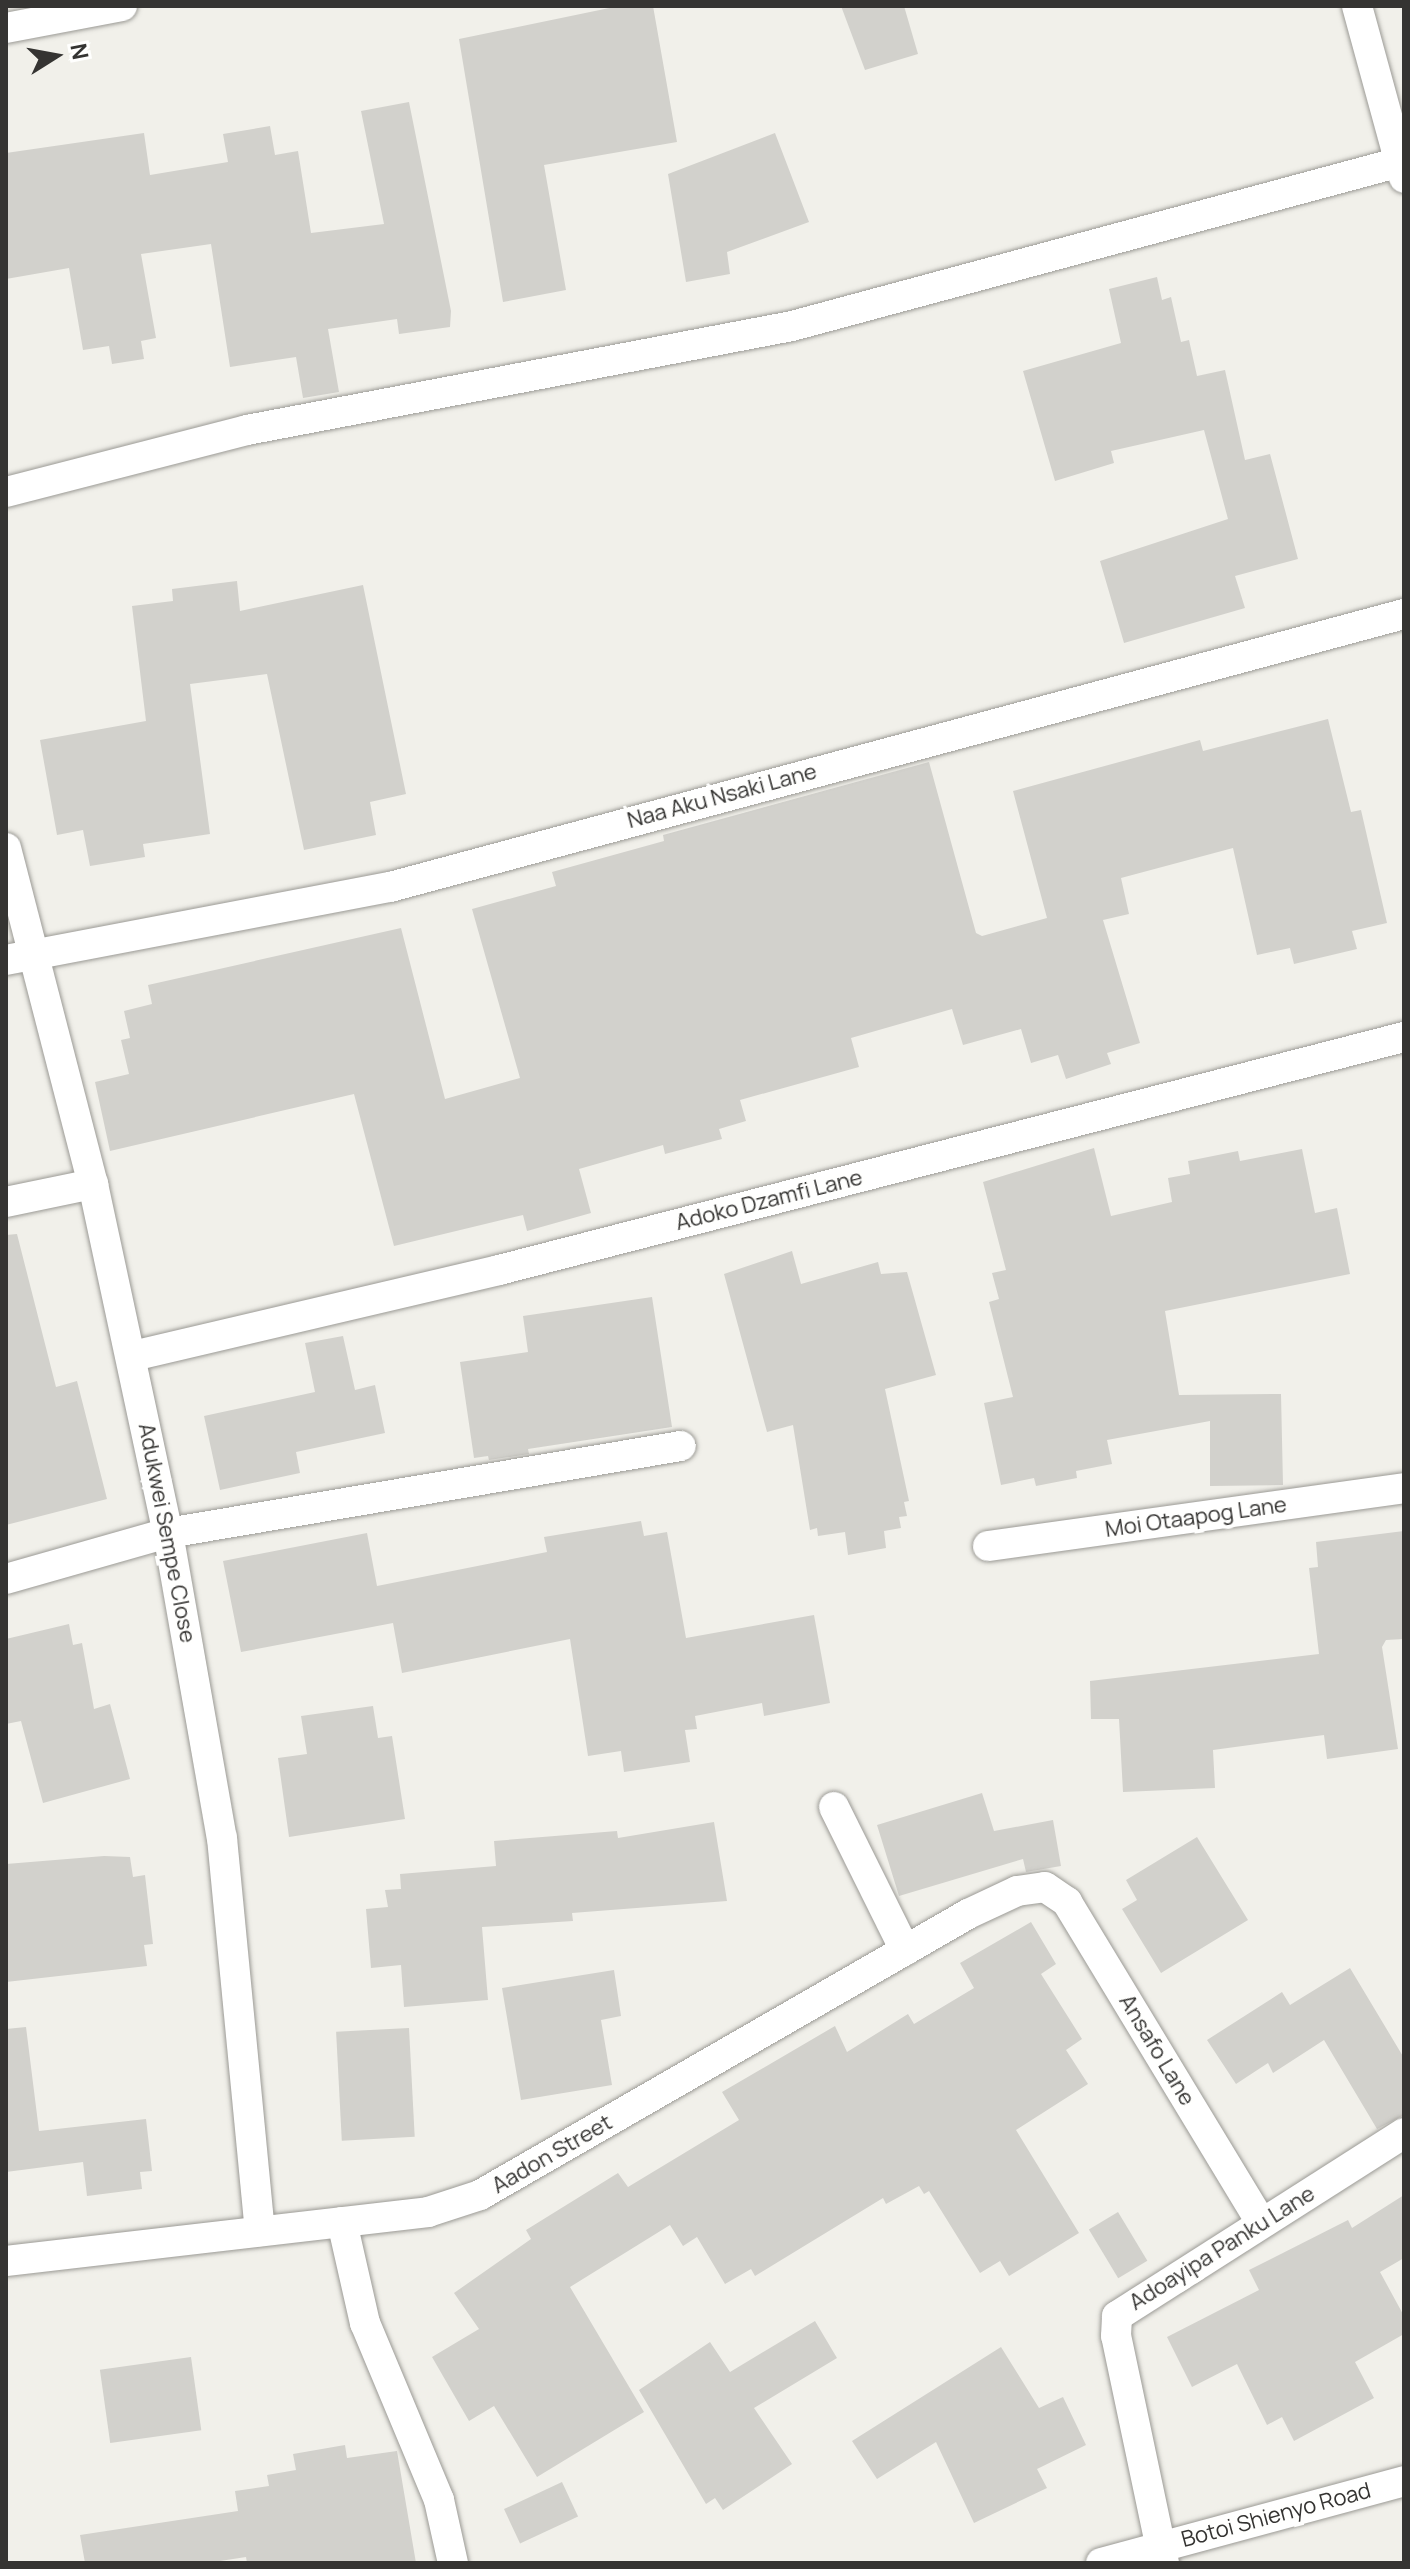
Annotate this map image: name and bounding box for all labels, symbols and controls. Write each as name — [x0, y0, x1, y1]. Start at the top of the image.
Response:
north arrow — [16, 16, 96, 96]
text: N — [63, 41, 96, 62]
street label: Naa Aku Nsaki Lane — [625, 758, 819, 834]
street label: Adoko Dzamfi Lane — [673, 1164, 865, 1236]
street label: Adukwei Sempe Close — [133, 1421, 201, 1645]
street label: Moi Otaapog Lane — [1104, 1491, 1288, 1543]
street label: Ansafo Lane — [1114, 1990, 1200, 2110]
street label: Aadon Street — [487, 2109, 617, 2199]
street label: Adoayipa Panku Lane — [1124, 2180, 1320, 2316]
street label: Botoi Shienyo Road — [1178, 2477, 1374, 2553]

